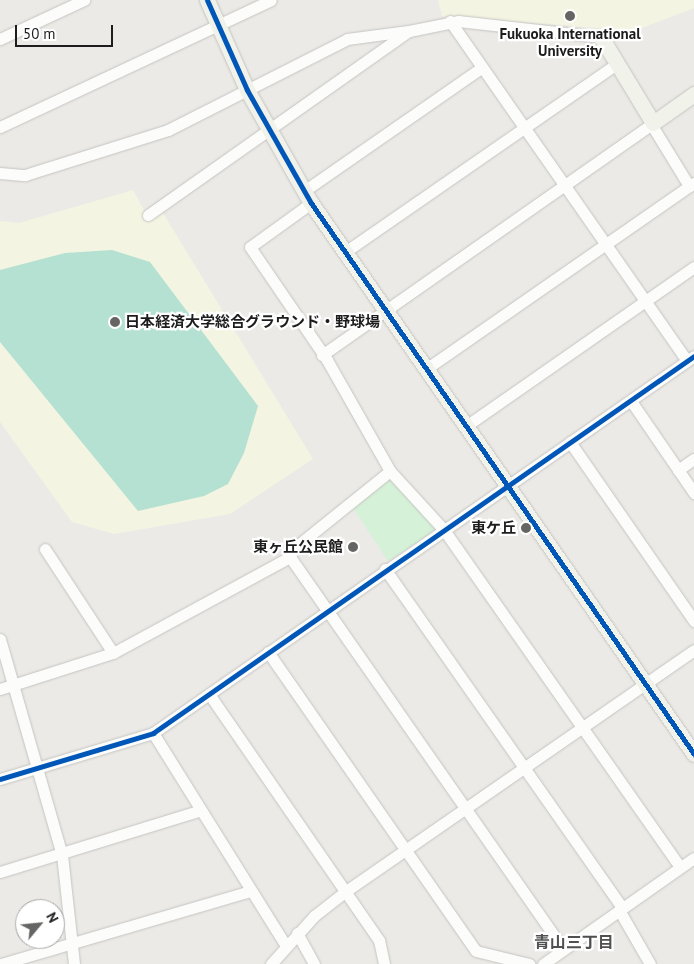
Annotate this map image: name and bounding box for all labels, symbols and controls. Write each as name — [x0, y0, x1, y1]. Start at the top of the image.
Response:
marker: Fukuoka International University — [564, 10, 576, 22]
scale bar — [18, 15, 115, 47]
text: 50 m — [23, 24, 56, 43]
place label: Fukuoka International University — [499, 24, 641, 59]
place label: 日本経済大学総合グラウンド・野球場 — [125, 313, 380, 331]
marker: 日本経済大学総合グラウンド・野球場 — [109, 316, 121, 328]
place label: 東ケ丘 — [471, 519, 516, 537]
marker: 東ケ丘 — [520, 522, 532, 534]
place label: 東ヶ丘公民館 — [253, 538, 343, 556]
marker: 東ヶ丘公民館 — [347, 541, 359, 553]
north arrow — [15, 899, 65, 949]
text: N — [42, 909, 62, 926]
district label: 青山三丁目 — [534, 932, 614, 952]

